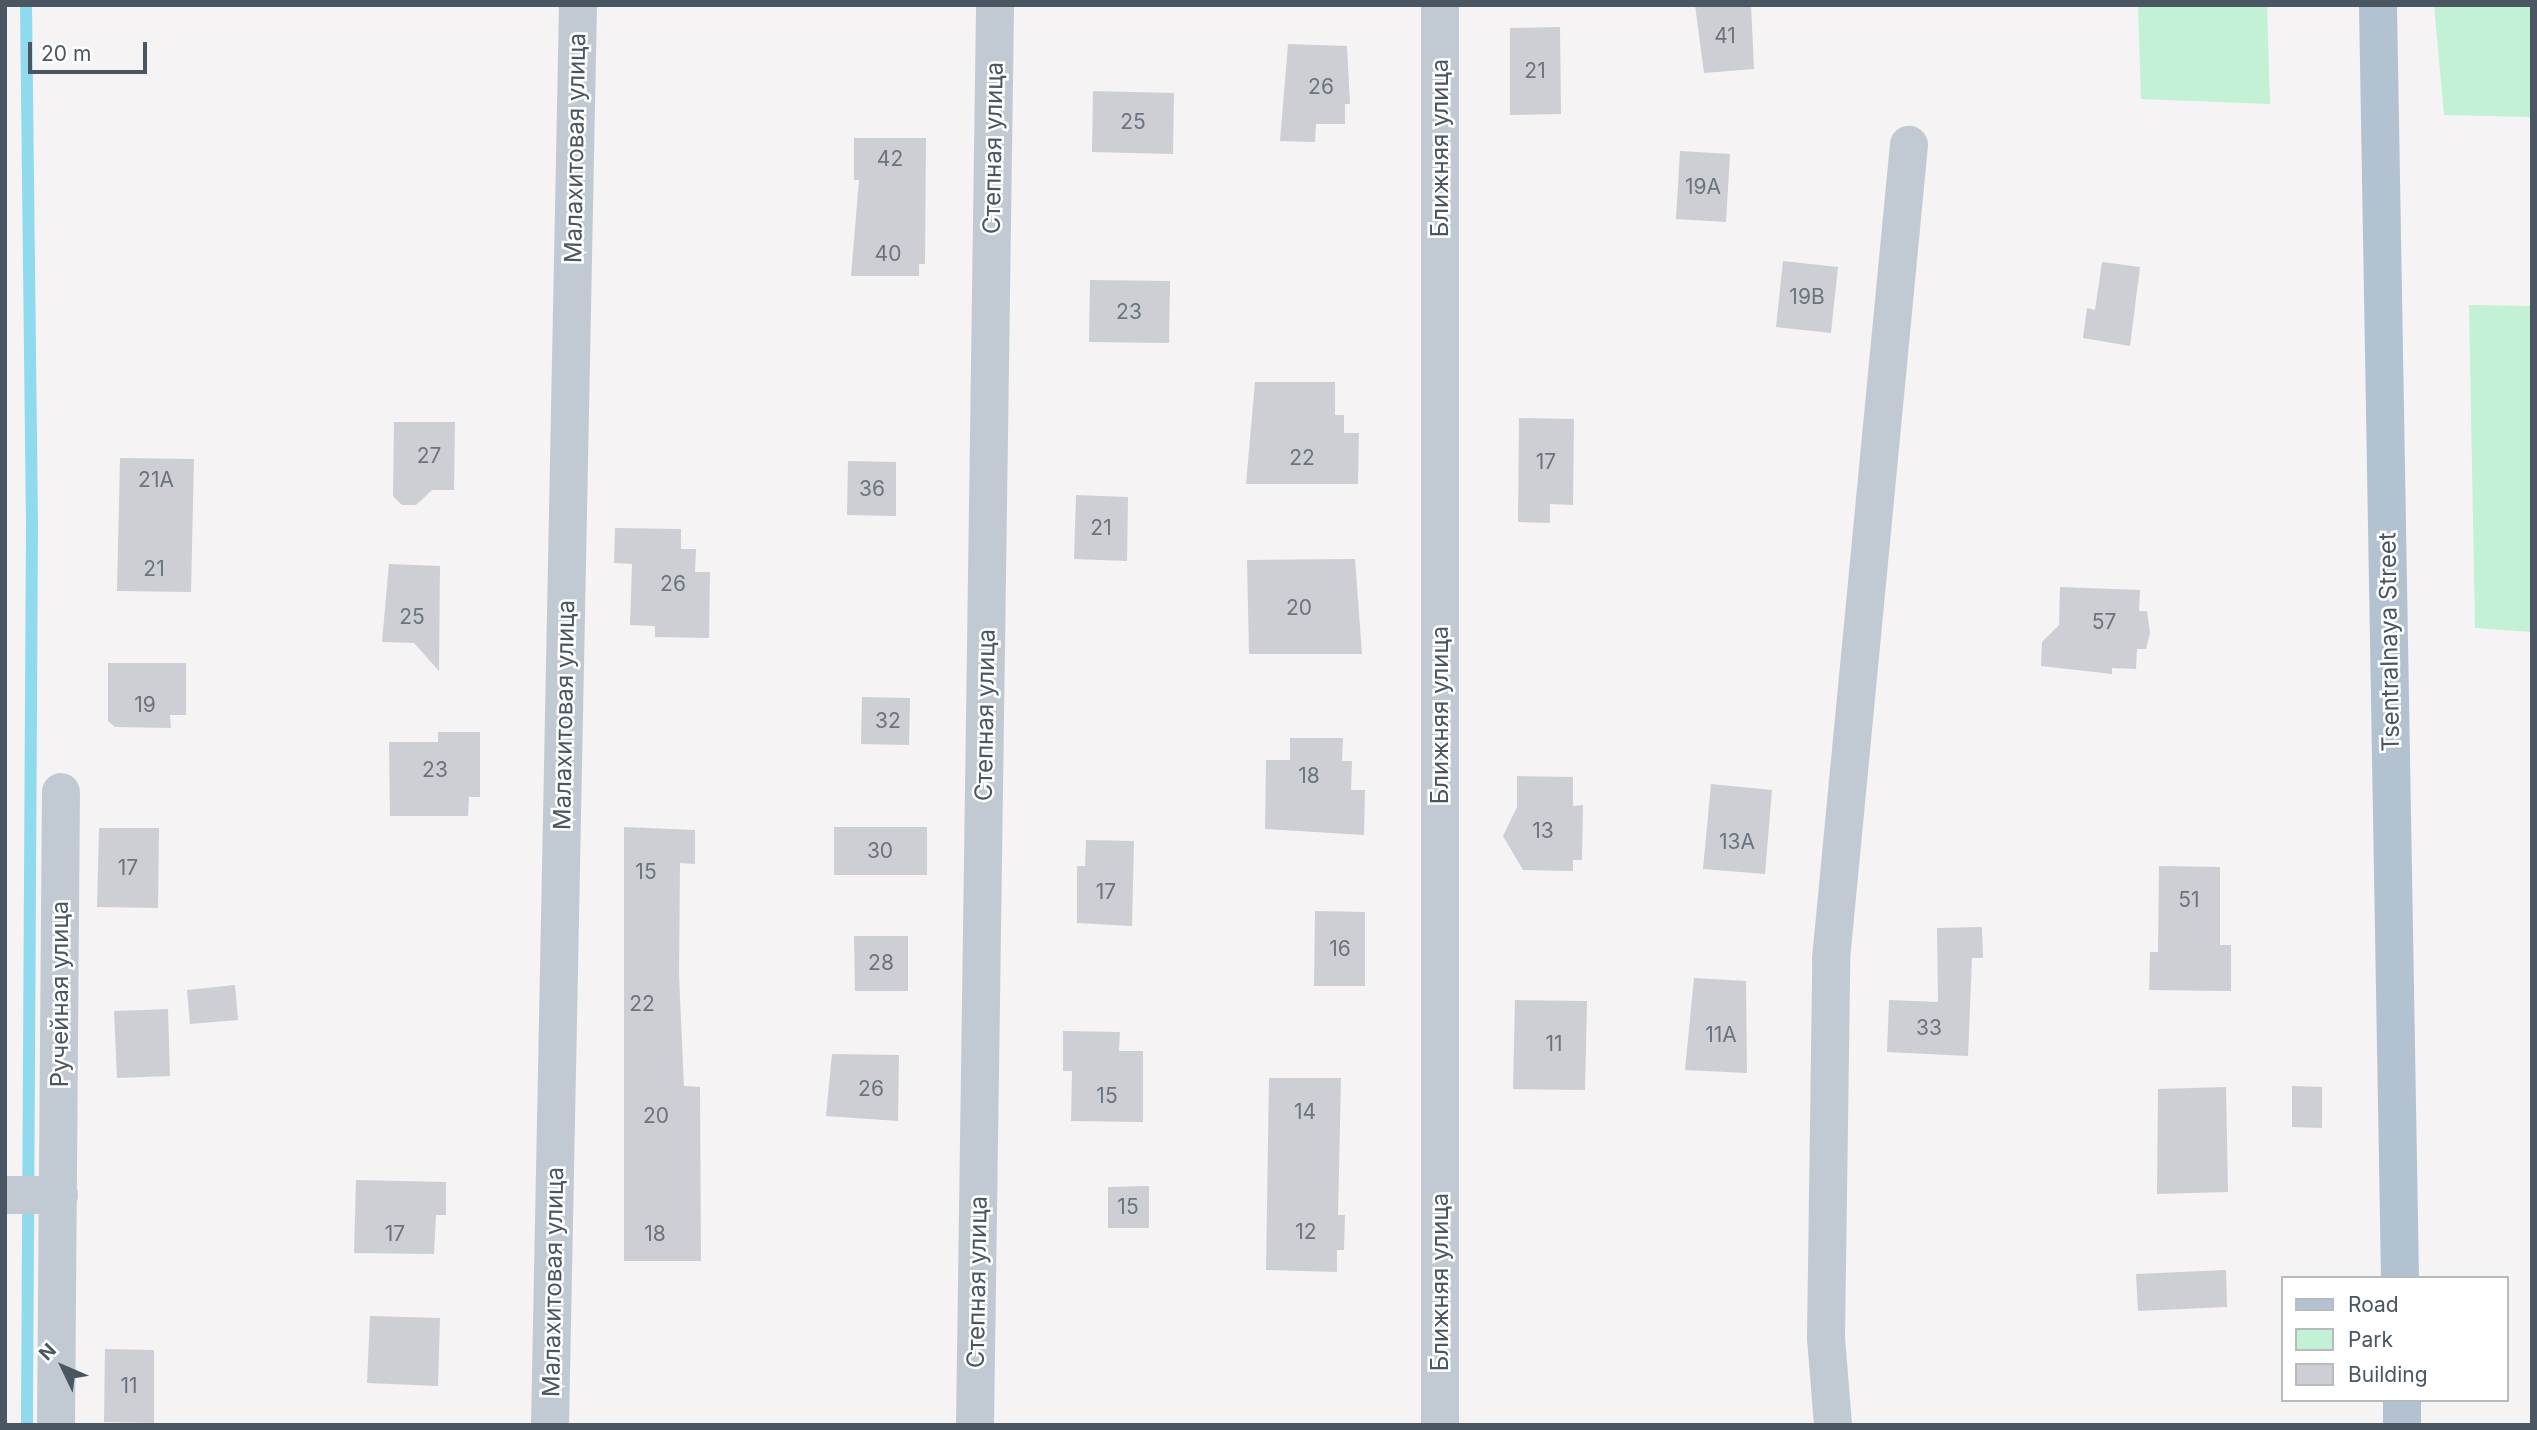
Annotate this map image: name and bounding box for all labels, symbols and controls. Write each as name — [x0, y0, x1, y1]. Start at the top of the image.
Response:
house number: 41 — [1714, 23, 1736, 49]
scale bar — [32, 28, 150, 72]
street label: Малахитовая улица — [559, 33, 591, 263]
text: 20 m — [41, 41, 91, 66]
house number: 21 — [1524, 58, 1546, 84]
street label: Ближняя улица — [1426, 59, 1454, 237]
street label: Степная улица — [977, 62, 1009, 234]
house number: 26 — [1308, 74, 1334, 100]
house number: 25 — [1120, 109, 1146, 135]
house number: 42 — [877, 146, 903, 172]
house number: 19А — [1685, 174, 1721, 200]
house number: 40 — [875, 241, 901, 267]
house number: 19В — [1789, 284, 1825, 310]
house number: 23 — [1116, 299, 1142, 325]
house number: 27 — [417, 443, 441, 469]
house number: 22 — [1289, 445, 1315, 471]
house number: 17 — [1536, 449, 1556, 475]
house number: 21А — [138, 467, 174, 493]
house number: 36 — [859, 476, 885, 502]
house number: 21 — [1090, 515, 1112, 541]
street label: Tsentralnaya Street — [2373, 532, 2405, 752]
house number: 21 — [143, 556, 165, 582]
house number: 26 — [660, 571, 686, 597]
house number: 20 — [1286, 595, 1312, 621]
street label: Малахитовая улица — [548, 600, 580, 830]
house number: 25 — [399, 604, 425, 630]
house number: 57 — [2092, 609, 2116, 635]
street label: Ближняя улица — [1426, 626, 1454, 804]
street label: Степная улица — [969, 629, 1001, 801]
house number: 19 — [134, 692, 156, 718]
house number: 32 — [875, 708, 901, 734]
house number: 23 — [422, 757, 448, 783]
house number: 18 — [1298, 763, 1320, 789]
house number: 13 — [1532, 818, 1554, 844]
house number: 13А — [1719, 829, 1755, 855]
house number: 30 — [867, 838, 893, 864]
house number: 17 — [118, 855, 138, 881]
house number: 15 — [635, 859, 657, 885]
house number: 17 — [1096, 879, 1116, 905]
house number: 51 — [2178, 887, 2200, 913]
street label: Ручейная улица — [46, 901, 74, 1087]
house number: 16 — [1329, 936, 1351, 962]
house number: 28 — [868, 950, 894, 976]
house number: 22 — [629, 991, 655, 1017]
house number: 33 — [1916, 1015, 1942, 1041]
house number: 11А — [1705, 1022, 1737, 1048]
house number: 11 — [1545, 1031, 1563, 1057]
house number: 26 — [858, 1076, 884, 1102]
house number: 15 — [1096, 1083, 1118, 1109]
house number: 14 — [1294, 1099, 1316, 1125]
house number: 20 — [643, 1103, 669, 1129]
street label: Малахитовая улица — [537, 1167, 569, 1397]
street label: Ближняя улица — [1426, 1193, 1454, 1371]
house number: 15 — [1117, 1194, 1139, 1220]
street label: Степная улица — [961, 1196, 993, 1368]
house number: 12 — [1295, 1219, 1317, 1245]
house number: 17 — [385, 1221, 405, 1247]
house number: 18 — [644, 1221, 666, 1247]
legend — [2282, 1276, 2509, 1402]
text: Road — [2348, 1292, 2399, 1317]
text: Park — [2348, 1327, 2393, 1352]
north arrow — [28, 1332, 98, 1402]
text: N — [34, 1339, 61, 1365]
text: Building — [2348, 1362, 2428, 1387]
house number: 11 — [120, 1373, 138, 1399]

